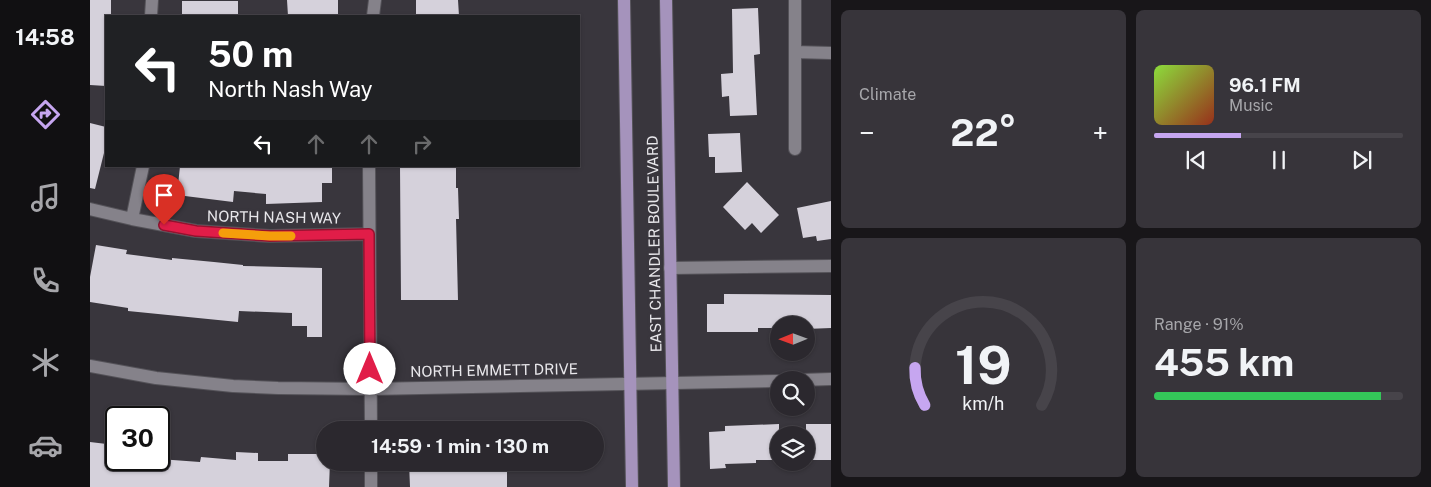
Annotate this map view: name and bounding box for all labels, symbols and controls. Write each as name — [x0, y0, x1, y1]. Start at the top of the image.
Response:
text: 14:58 — [15, 24, 75, 50]
text: 50 m — [208, 34, 293, 75]
icon: left — [125, 35, 190, 100]
text: 96.1 FM — [1229, 74, 1301, 96]
text: North Nash Way — [208, 76, 373, 102]
text: Climate — [859, 85, 916, 104]
text: Music — [1229, 96, 1273, 115]
icon: directions — [28, 97, 63, 132]
text: 22° — [950, 110, 1017, 155]
text: − — [859, 116, 875, 149]
text: + — [1092, 116, 1108, 149]
icon: left — [249, 130, 277, 158]
icon: ahead — [302, 130, 330, 158]
icon: ahead — [355, 130, 383, 158]
icon: right — [408, 130, 436, 158]
street label: EAST CHANDLER BOULEVARD — [644, 135, 664, 353]
icon: previous — [1182, 146, 1210, 174]
icon: pause — [1265, 146, 1293, 174]
icon: next — [1348, 146, 1376, 174]
pin — [143, 174, 185, 225]
icon: music — [28, 180, 63, 215]
icon: arrive — [150, 181, 178, 209]
street label: NORTH NASH WAY — [207, 207, 341, 227]
icon: phone — [28, 263, 63, 298]
text: Range · 91% — [1154, 315, 1244, 334]
north arrow — [770, 316, 815, 361]
map controls — [770, 316, 815, 471]
text: 19 — [955, 335, 1012, 396]
text: 455 km — [1154, 340, 1294, 385]
position arrow — [343, 342, 395, 394]
icon: climate — [28, 345, 63, 380]
street label: NORTH EMMETT DRIVE — [410, 360, 578, 380]
button: search — [770, 371, 815, 416]
text: km/h — [962, 393, 1005, 414]
speed limit sign: 30 — [105, 406, 170, 471]
button: layers — [770, 426, 815, 471]
icon: car — [28, 428, 63, 463]
text: 14:59 · 1 min · 130 m — [371, 435, 549, 457]

